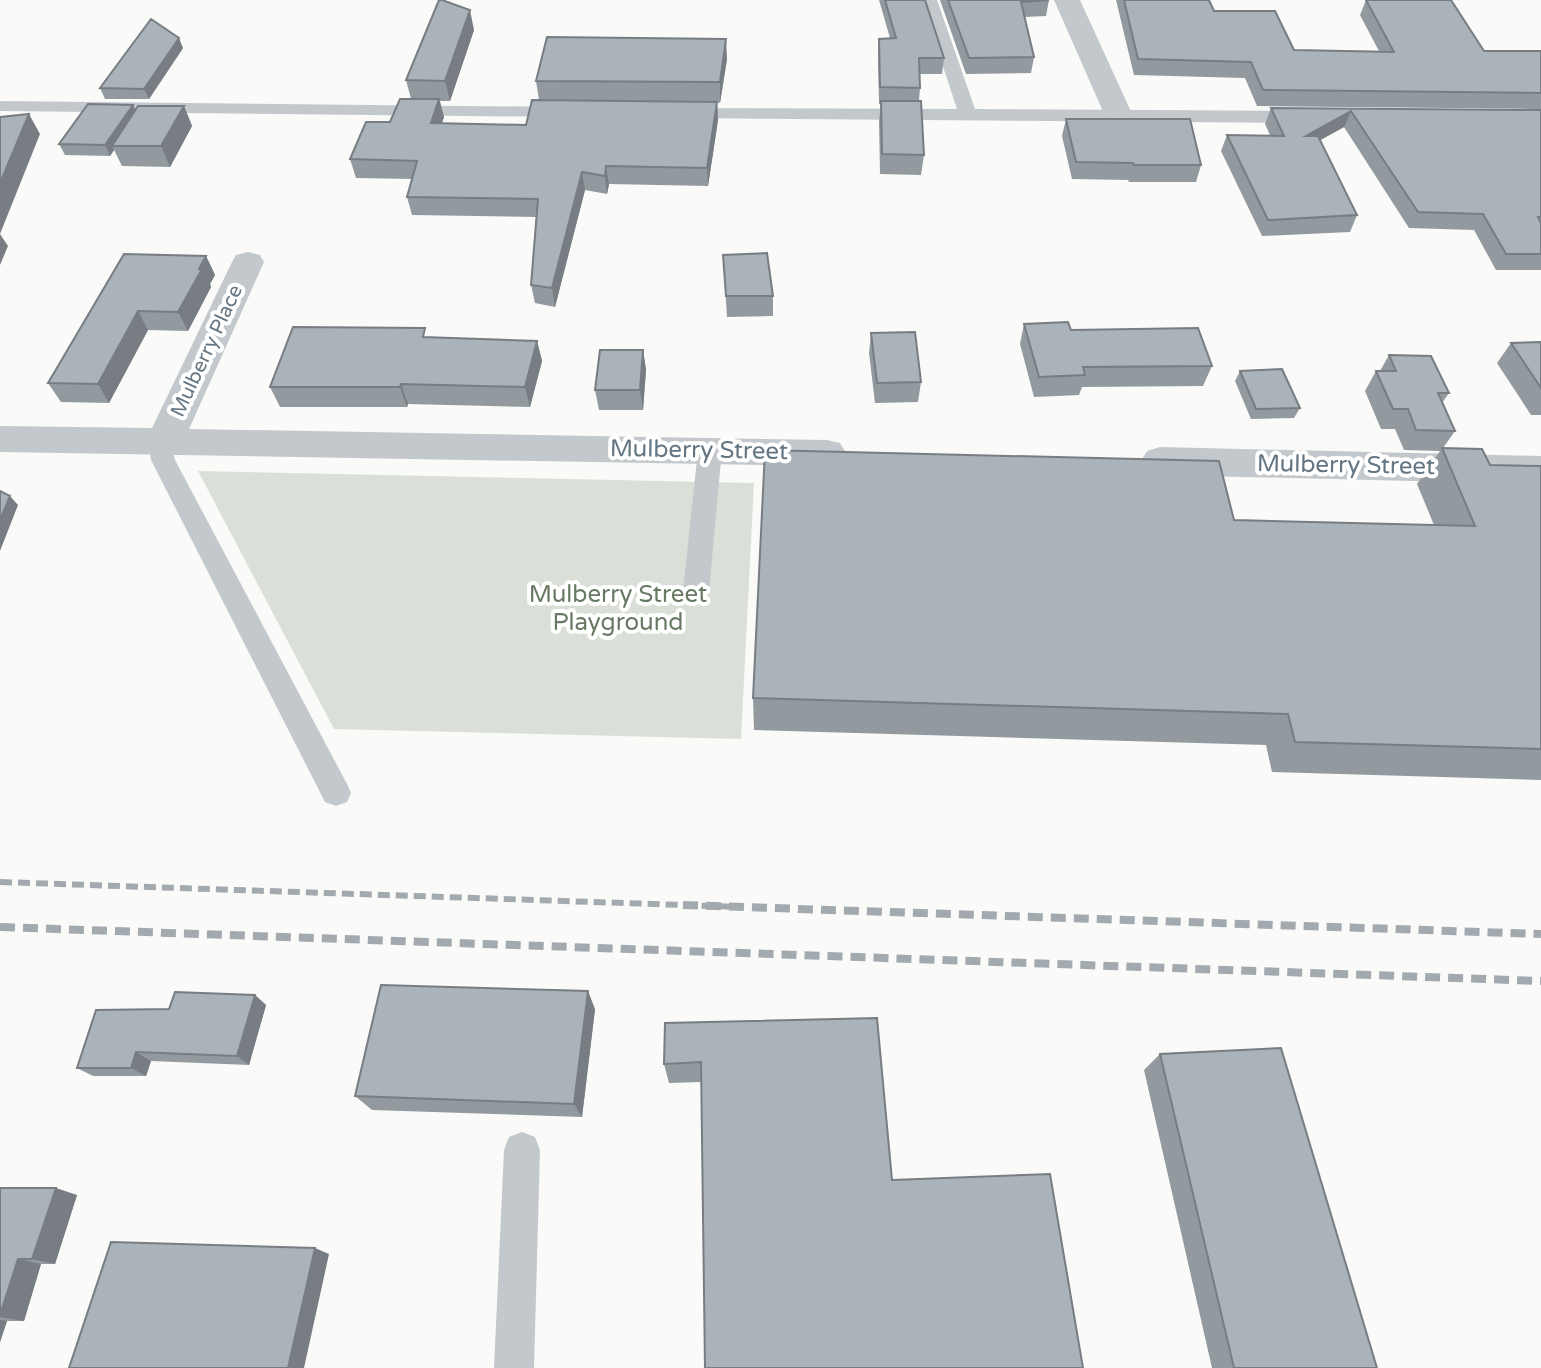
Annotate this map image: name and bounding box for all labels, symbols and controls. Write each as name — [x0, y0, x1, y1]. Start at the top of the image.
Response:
street label: Mulberry Place — [166, 281, 248, 421]
street label: Mulberry Street — [610, 434, 788, 466]
street label: Mulberry Street — [1257, 449, 1435, 481]
park label: Mulberry Street Playground — [529, 580, 707, 637]

